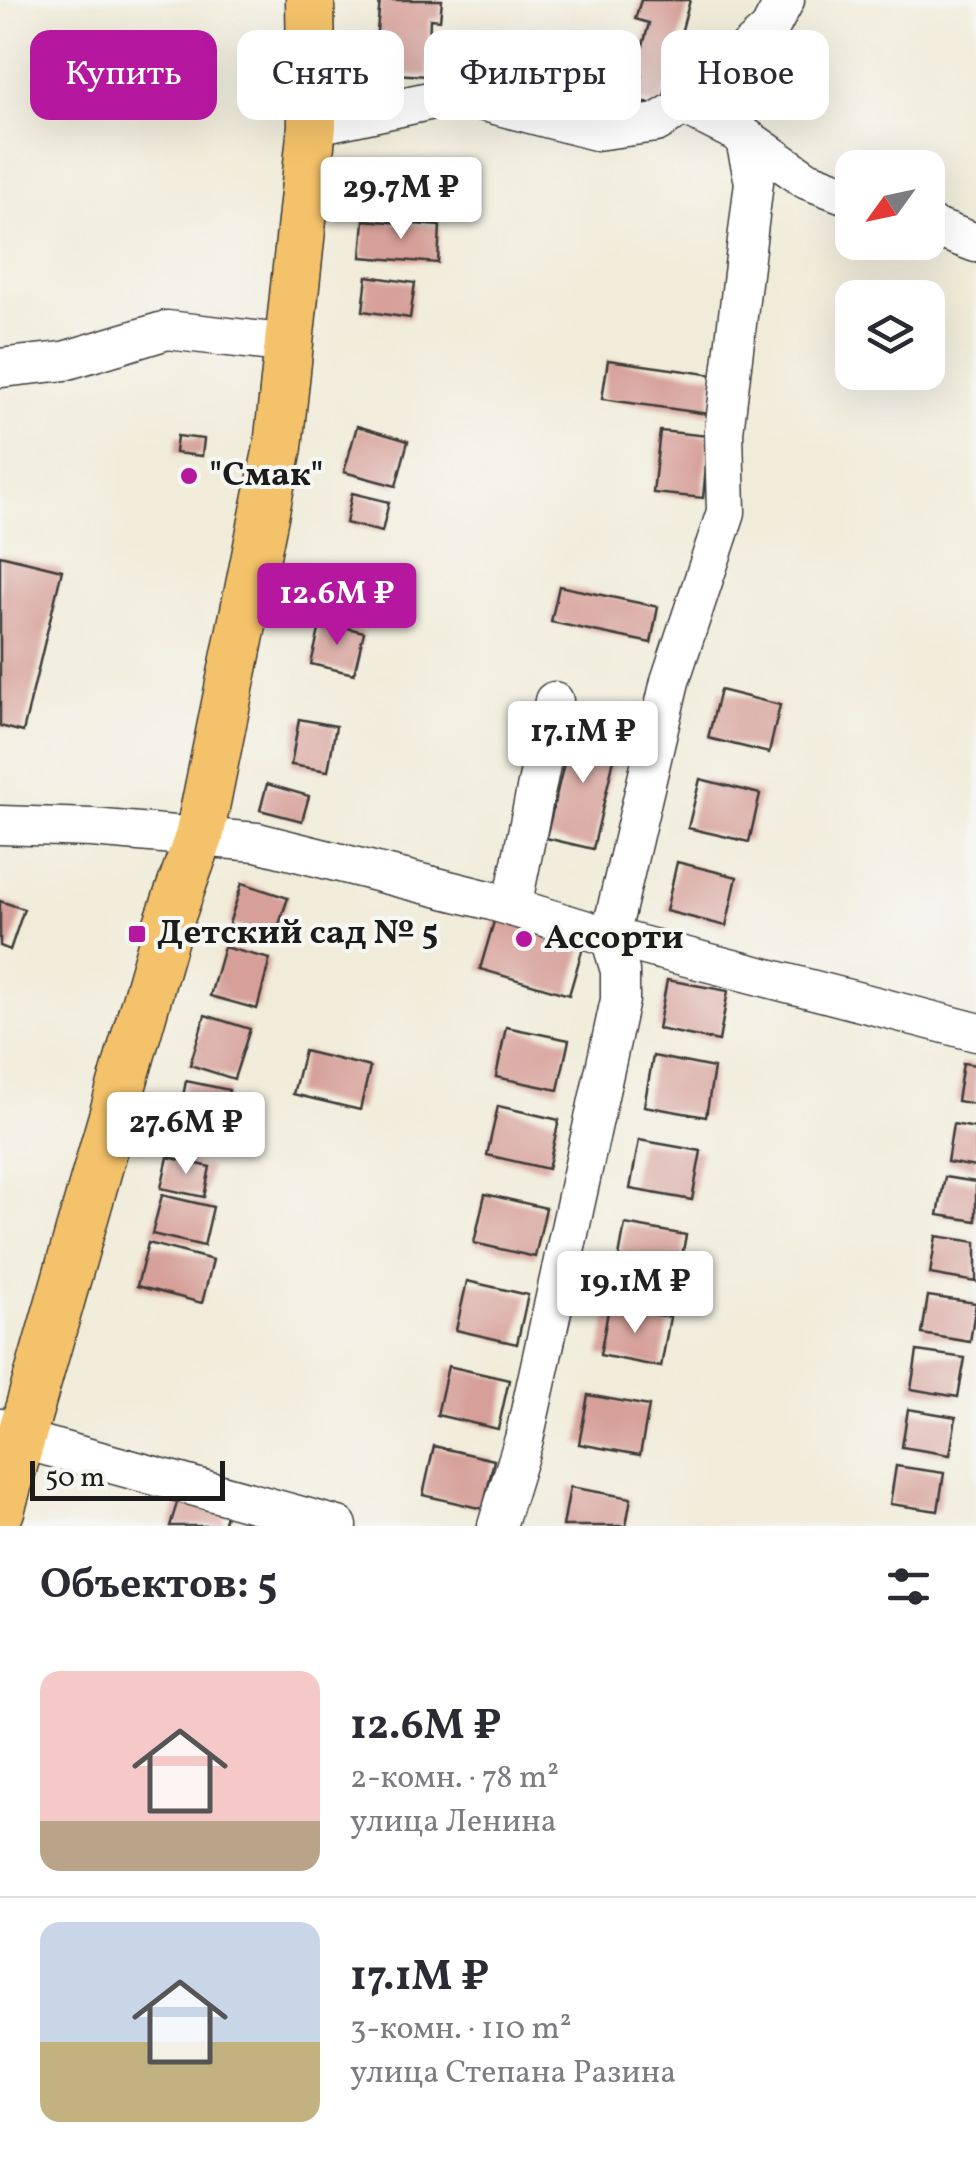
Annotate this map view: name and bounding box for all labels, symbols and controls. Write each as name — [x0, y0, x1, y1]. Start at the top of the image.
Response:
chip: Купить — [30, 30, 217, 120]
chip: Снять — [237, 30, 404, 120]
chip: Фильтры — [424, 30, 641, 120]
chip: Новое — [661, 30, 829, 120]
north arrow — [835, 150, 945, 260]
map controls — [835, 150, 945, 390]
pin: 29.7M ₽ — [309, 157, 493, 242]
text: 29.7M ₽ — [343, 167, 459, 211]
button: layers — [835, 280, 945, 390]
place label: "Смак" — [209, 452, 324, 500]
marker: "Смак" — [178, 465, 200, 487]
pin: 12.6M ₽ — [245, 563, 429, 648]
text: 12.6M ₽ — [279, 573, 395, 617]
pin: 17.1M ₽ — [491, 701, 675, 786]
text: 17.1M ₽ — [530, 711, 636, 755]
place label: Детский сад № 5 — [157, 910, 438, 958]
place label: Ассорти — [544, 915, 684, 963]
marker: Детский сад № 5 — [126, 923, 148, 945]
marker: Ассорти — [513, 928, 535, 950]
pin: 27.6M ₽ — [94, 1092, 278, 1177]
text: 27.6M ₽ — [129, 1102, 243, 1146]
pin: 19.1M ₽ — [543, 1251, 727, 1336]
text: 19.1M ₽ — [579, 1261, 691, 1305]
scale bar — [30, 1456, 225, 1500]
text: 50 m — [45, 1459, 105, 1498]
text: Объектов: 5 — [40, 1557, 277, 1616]
icon: filters — [881, 1559, 936, 1614]
text: 12.6M ₽ — [350, 1698, 502, 1757]
icon: home — [120, 1711, 240, 1831]
text: 2-комн. · 78 m² — [350, 1757, 559, 1801]
text: улица Ленина — [350, 1801, 557, 1845]
text: 17.1M ₽ — [350, 1949, 489, 2008]
icon: home — [120, 1962, 240, 2082]
text: 3-комн. · 110 m² — [350, 2008, 572, 2052]
text: улица Степана Разина — [350, 2052, 676, 2096]

